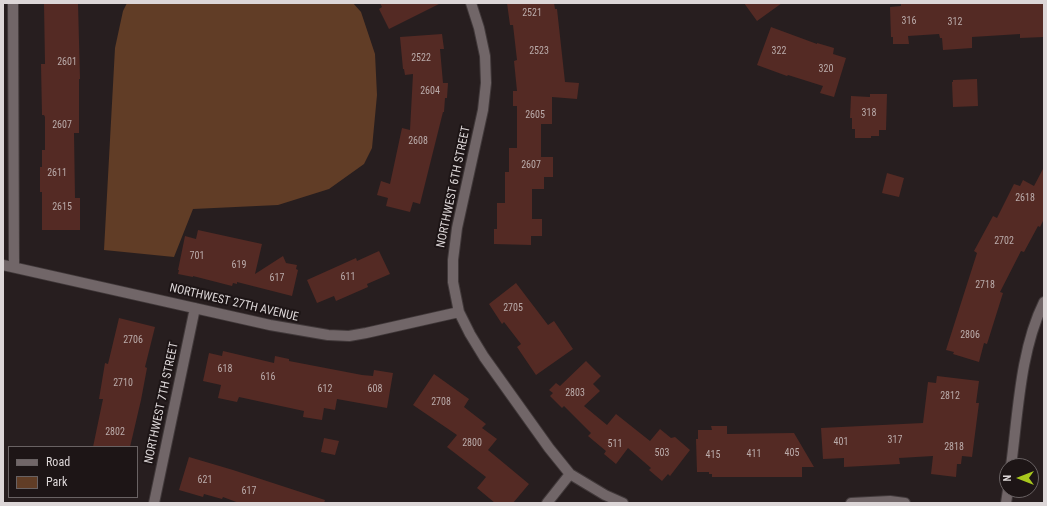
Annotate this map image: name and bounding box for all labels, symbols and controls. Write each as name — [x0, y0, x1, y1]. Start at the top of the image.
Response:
house number: 2521 — [522, 7, 542, 19]
house number: 316 — [902, 15, 916, 27]
house number: 312 — [948, 16, 962, 28]
house number: 2523 — [529, 45, 549, 57]
house number: 322 — [772, 45, 786, 57]
house number: 2522 — [411, 52, 431, 64]
house number: 2601 — [57, 56, 77, 68]
house number: 320 — [819, 63, 833, 75]
house number: 2604 — [420, 85, 440, 97]
house number: 318 — [862, 107, 876, 119]
house number: 2605 — [525, 109, 545, 121]
house number: 2607 — [52, 119, 72, 131]
street label: NORTHWEST 6TH STREET — [434, 125, 474, 249]
house number: 2608 — [408, 135, 428, 147]
house number: 2607 — [521, 159, 541, 171]
house number: 2611 — [47, 167, 67, 179]
house number: 2618 — [1015, 192, 1035, 204]
house number: 2615 — [52, 201, 72, 213]
house number: 2702 — [994, 235, 1014, 247]
house number: 701 — [190, 250, 204, 262]
house number: 619 — [232, 259, 246, 271]
house number: 611 — [341, 271, 355, 283]
house number: 617 — [270, 272, 284, 284]
house number: 2718 — [975, 279, 995, 291]
street label: NORTHWEST 27TH AVENUE — [168, 281, 300, 325]
house number: 2705 — [503, 302, 523, 314]
house number: 2806 — [960, 329, 980, 341]
house number: 2706 — [123, 334, 143, 346]
street label: NORTHWEST 7TH STREET — [142, 341, 182, 465]
house number: 618 — [218, 363, 232, 375]
house number: 616 — [261, 371, 275, 383]
house number: 2710 — [113, 377, 133, 389]
house number: 612 — [318, 383, 332, 395]
house number: 608 — [368, 383, 382, 395]
house number: 2803 — [565, 387, 585, 399]
house number: 2812 — [940, 390, 960, 402]
house number: 2708 — [431, 396, 451, 408]
house number: 2802 — [105, 426, 125, 438]
house number: 317 — [888, 434, 902, 446]
house number: 401 — [834, 436, 848, 448]
house number: 2800 — [462, 437, 482, 449]
house number: 511 — [608, 438, 622, 450]
house number: 2818 — [944, 441, 964, 453]
legend — [8, 446, 138, 498]
house number: 503 — [655, 447, 669, 459]
house number: 405 — [785, 447, 799, 459]
house number: 411 — [747, 448, 761, 460]
house number: 415 — [706, 449, 720, 461]
text: Road — [46, 455, 70, 469]
north arrow — [999, 458, 1039, 498]
house number: 621 — [198, 474, 212, 486]
text: Park — [46, 475, 67, 489]
text: N — [1001, 475, 1014, 481]
house number: 617 — [242, 485, 256, 497]

